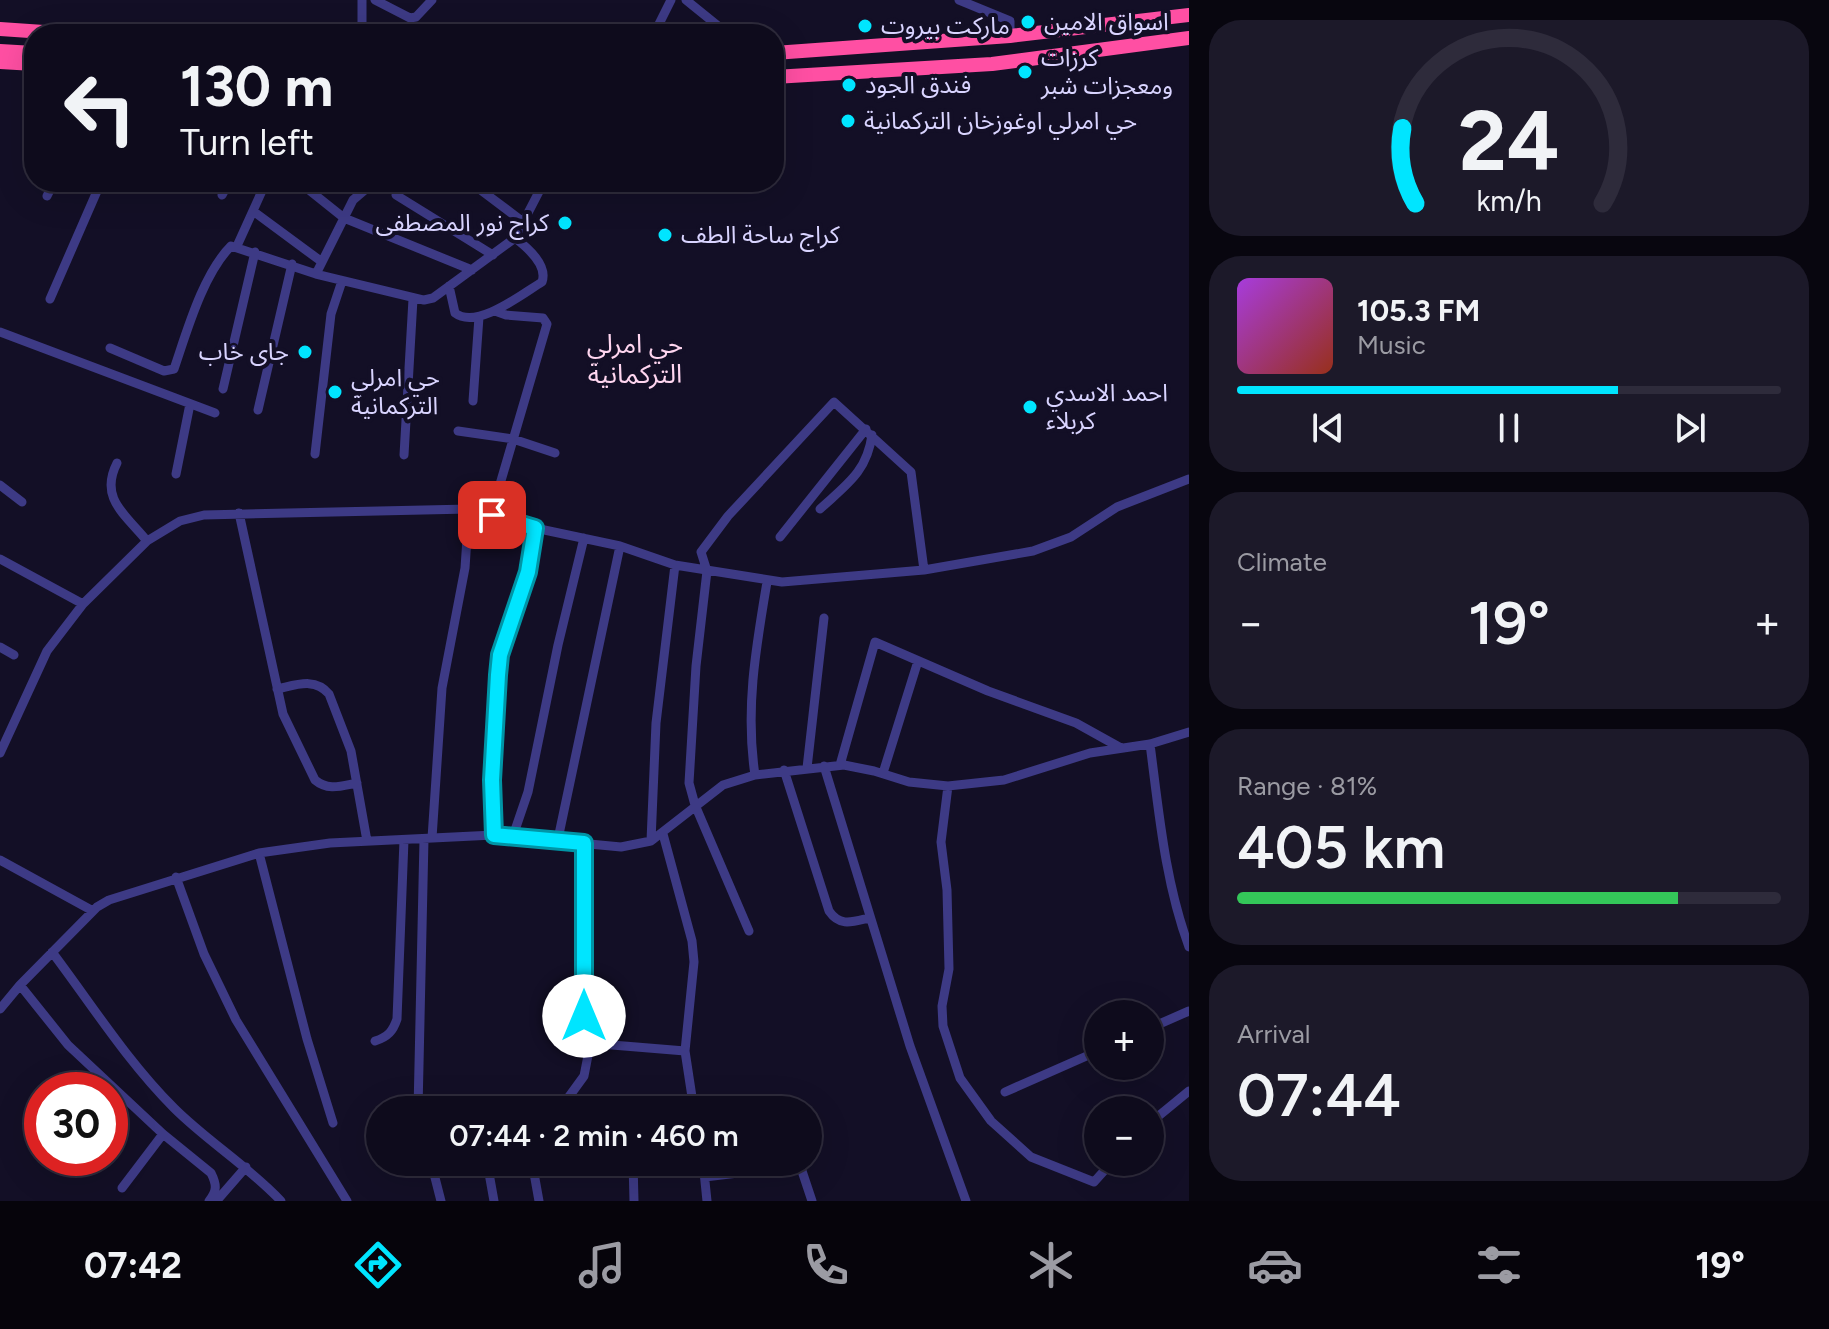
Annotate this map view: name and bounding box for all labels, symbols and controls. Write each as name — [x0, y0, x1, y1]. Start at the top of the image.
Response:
place label: اسواق الامين — [1044, 7, 1169, 36]
place label: ماركت بيروت — [881, 11, 1010, 40]
marker: اسواق الامين — [1019, 13, 1037, 31]
marker: ماركت بيروت — [856, 17, 874, 35]
place label: كرزات ومعجزات شبر — [1040, 43, 1173, 100]
text: 130 m — [180, 53, 333, 120]
icon: left — [48, 56, 152, 160]
marker: كرزات ومعجزات شبر — [1016, 63, 1034, 81]
place label: فندق الجود — [865, 70, 971, 99]
marker: فندق الجود — [840, 76, 858, 94]
text: 24 — [1459, 91, 1559, 191]
place label: حي امرلي اوغوزخان التركمانية — [864, 106, 1137, 140]
marker: حي امرلي اوغوزخان التركمانية — [839, 112, 857, 130]
text: Turn left — [180, 121, 314, 164]
text: km/h — [1476, 184, 1542, 218]
place label: كراج نور المصطفى — [376, 208, 550, 240]
marker: كراج نور المصطفى — [556, 214, 574, 232]
place label: كراج ساحة الطف — [681, 220, 841, 252]
marker: كراج ساحة الطف — [656, 226, 674, 244]
text: 105.3 FM — [1357, 292, 1480, 329]
district label: حي امرلي التركمانية — [587, 328, 683, 390]
text: Music — [1357, 329, 1426, 361]
place label: جای خاب — [199, 337, 289, 366]
marker: جای خاب — [296, 343, 314, 361]
place label: حي امرلي التركمانية — [351, 363, 440, 420]
place label: احمد الاسدي كربلاء — [1046, 378, 1168, 435]
marker: حي امرلي التركمانية — [326, 383, 344, 401]
marker: احمد الاسدي كربلاء — [1021, 398, 1039, 416]
icon: previous — [1306, 406, 1350, 450]
icon: pause — [1487, 406, 1531, 450]
icon: next — [1668, 406, 1712, 450]
pin — [458, 481, 526, 549]
icon: arrive — [470, 493, 514, 537]
text: Climate — [1237, 546, 1327, 578]
text: 19° — [1468, 587, 1550, 659]
text: − — [1237, 596, 1264, 649]
text: + — [1754, 596, 1781, 649]
text: Range · 81% — [1237, 770, 1377, 802]
text: 405 km — [1237, 811, 1445, 883]
position arrow — [542, 974, 626, 1058]
map controls — [1084, 1000, 1164, 1176]
button: + — [1084, 1000, 1164, 1080]
text: Arrival — [1237, 1018, 1310, 1050]
text: 07:44 — [1237, 1059, 1401, 1131]
speed limit sign: 30 — [24, 1072, 128, 1176]
button: − — [1084, 1096, 1164, 1176]
text: 07:44 · 2 min · 460 m — [449, 1117, 739, 1154]
icon: directions — [350, 1237, 406, 1293]
icon: music — [574, 1237, 630, 1293]
icon: phone — [798, 1237, 854, 1293]
icon: climate — [1023, 1237, 1079, 1293]
icon: car — [1247, 1237, 1303, 1293]
icon: filters — [1471, 1237, 1527, 1293]
text: 07:42 — [84, 1244, 182, 1287]
text: 19° — [1695, 1244, 1745, 1287]

